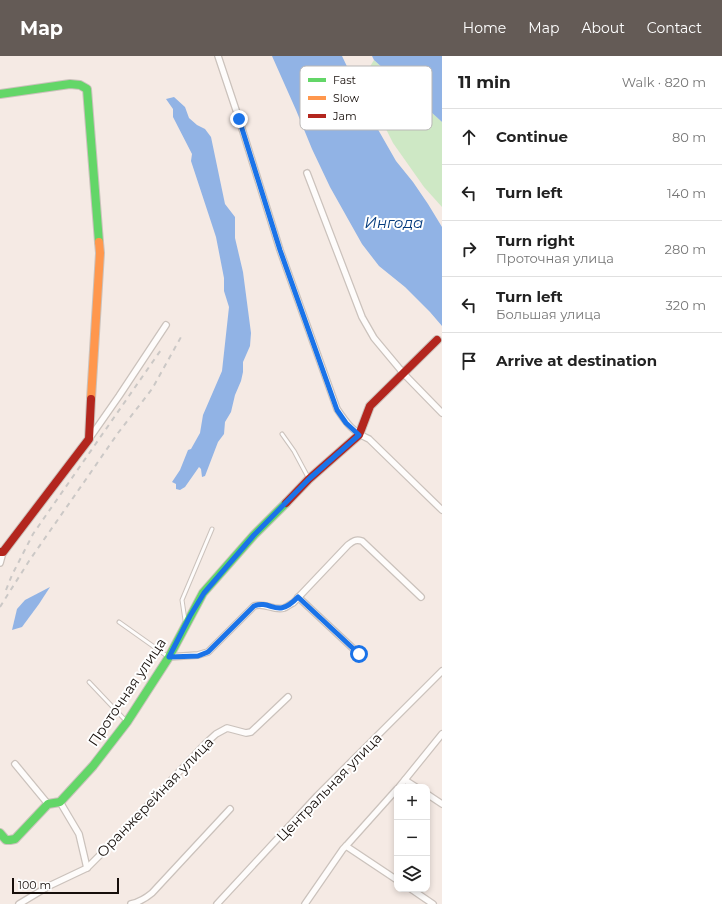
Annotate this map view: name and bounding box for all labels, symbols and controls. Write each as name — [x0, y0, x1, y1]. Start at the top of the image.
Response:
text: Map — [20, 17, 63, 40]
text: Home — [463, 19, 506, 37]
text: Map — [528, 19, 559, 37]
text: About — [581, 19, 625, 37]
text: Contact — [647, 19, 702, 37]
legend — [300, 66, 432, 130]
text: 11 min — [458, 72, 511, 92]
text: Fast — [333, 73, 357, 87]
text: Walk · 820 m — [622, 74, 706, 90]
text: Slow — [333, 91, 359, 105]
text: Jam — [332, 109, 357, 123]
route end — [230, 110, 248, 128]
icon: ahead — [458, 126, 480, 148]
text: Continue — [496, 127, 568, 146]
text: 80 m — [672, 129, 706, 145]
icon: left — [458, 182, 480, 204]
text: Turn left — [496, 183, 563, 202]
text: 140 m — [667, 185, 706, 201]
water label: Ингода — [365, 213, 423, 232]
text: Turn right — [496, 231, 575, 250]
icon: right — [458, 238, 480, 260]
text: 280 m — [665, 241, 706, 257]
text: Проточная улица — [496, 250, 614, 266]
text: Turn left — [496, 287, 563, 306]
icon: left — [458, 294, 480, 316]
text: 320 m — [666, 297, 706, 313]
text: Большая улица — [496, 306, 601, 322]
icon: arrive — [458, 350, 480, 372]
text: Arrive at destination — [496, 351, 657, 370]
street label: Проточная улица — [84, 634, 170, 750]
route start — [350, 645, 368, 663]
street label: Центральная улица — [273, 729, 385, 845]
street label: Оранжерейная улица — [93, 733, 217, 861]
map controls — [394, 784, 430, 892]
button: + — [394, 784, 430, 820]
button: − — [394, 820, 430, 856]
button: layers — [394, 856, 430, 892]
scale bar — [12, 876, 119, 895]
text: 100 m — [18, 878, 51, 892]

